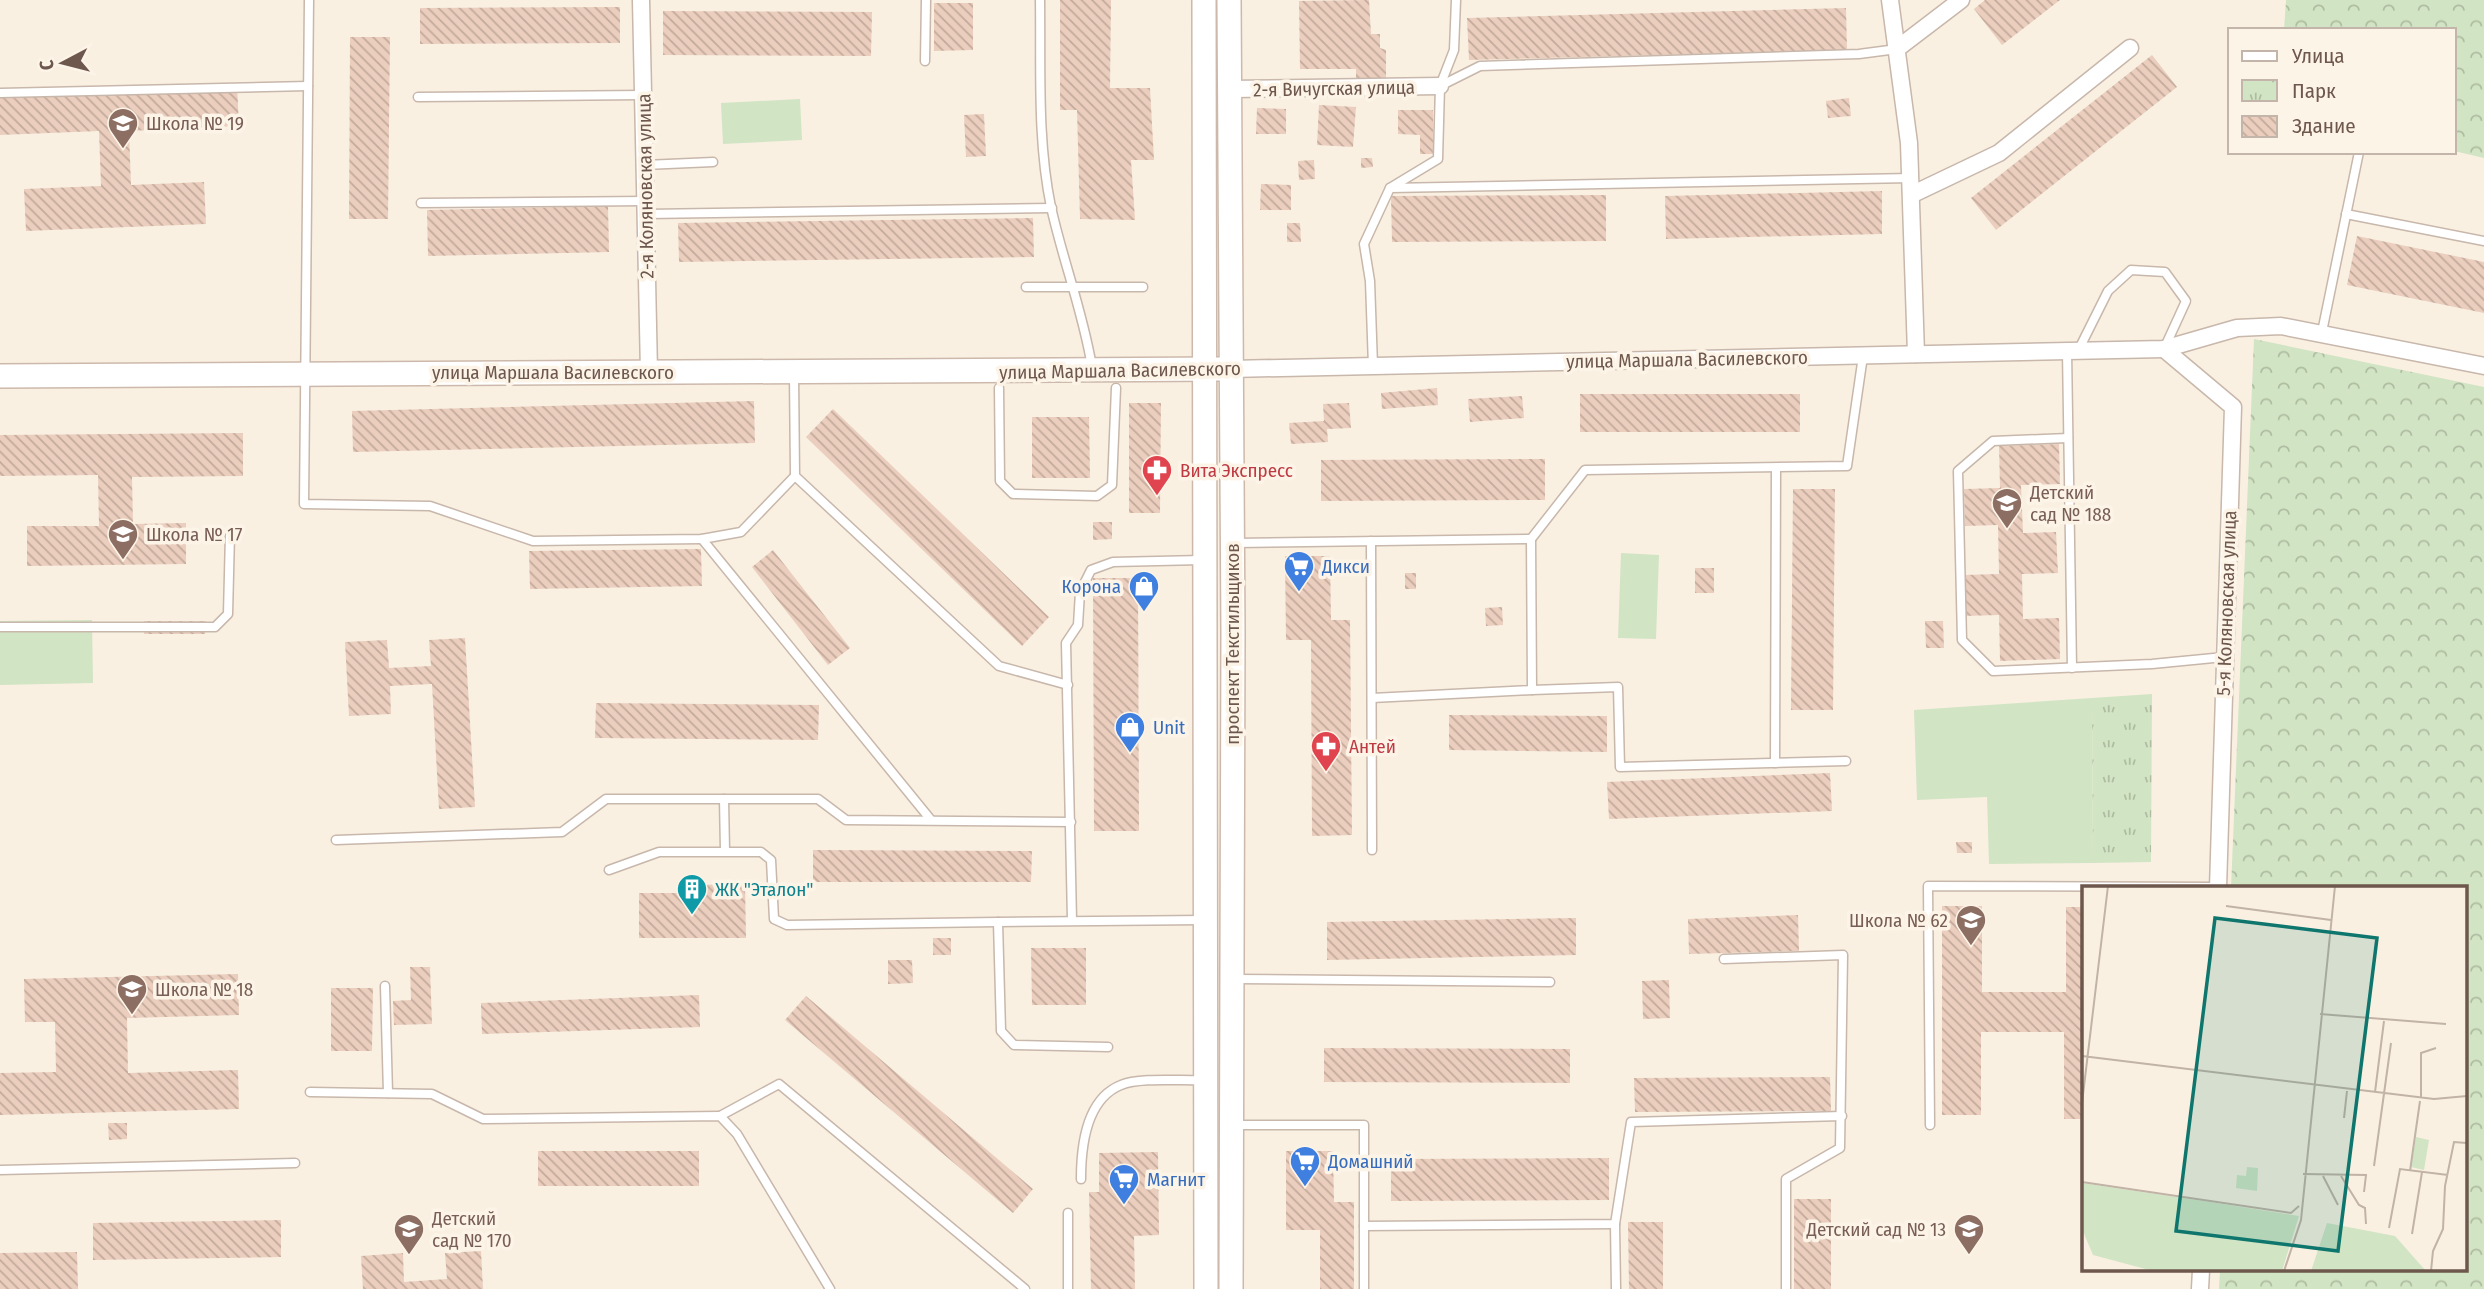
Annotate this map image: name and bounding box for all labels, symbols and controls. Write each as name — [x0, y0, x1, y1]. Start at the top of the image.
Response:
north arrow — [28, 28, 98, 98]
legend — [2228, 28, 2456, 154]
text: Улица — [2291, 43, 2345, 69]
text: С — [35, 59, 59, 71]
street label: 2-я Вичугская улица — [1253, 76, 1415, 101]
text: Парк — [2292, 78, 2336, 104]
street label: 2-я Коляновская улица — [632, 93, 659, 279]
school or university icon: Школа № 19 — [106, 106, 140, 150]
place label: Школа № 19 — [146, 112, 244, 135]
text: Здание — [2292, 113, 2356, 139]
street label: улица Маршала Василевского — [1566, 346, 1808, 373]
street label: улица Маршала Василевского — [999, 357, 1241, 384]
street label: улица Маршала Василевского — [432, 361, 674, 384]
pharmacy icon: Вита Экспресс — [1140, 453, 1174, 497]
place label: Вита Экспресс — [1180, 459, 1293, 482]
place label: Детский сад № 188 — [2029, 481, 2111, 526]
school or university icon: Детский сад № 188 — [1990, 486, 2024, 530]
street label: 5-я Коляновская улица — [2212, 510, 2241, 696]
school or university icon: Школа № 17 — [106, 517, 140, 561]
place label: Школа № 17 — [146, 523, 243, 546]
street label: проспект Текстильщиков — [1221, 543, 1244, 745]
supermarket icon: Дикси — [1282, 549, 1316, 593]
place label: Дикси — [1321, 555, 1370, 578]
shop icon: Корона — [1127, 569, 1161, 613]
place label: Корона — [1062, 575, 1121, 598]
shop icon: Unit — [1113, 710, 1147, 754]
place label: Unit — [1153, 716, 1186, 739]
pharmacy icon: Антей — [1309, 729, 1343, 773]
place label: Антей — [1349, 735, 1396, 758]
building icon: ЖК "Эталон" — [675, 872, 709, 916]
place label: ЖК "Эталон" — [715, 878, 814, 901]
inset map — [2082, 886, 2466, 1272]
school or university icon: Школа № 62 — [1954, 903, 1988, 947]
place label: Школа № 62 — [1849, 909, 1948, 932]
school or university icon: Школа № 18 — [115, 972, 149, 1016]
place label: Школа № 18 — [155, 978, 253, 1001]
supermarket icon: Домашний — [1288, 1144, 1322, 1188]
place label: Домашний — [1327, 1150, 1414, 1173]
supermarket icon: Магнит — [1107, 1162, 1141, 1206]
place label: Магнит — [1147, 1168, 1206, 1191]
place label: Детский сад № 170 — [431, 1207, 512, 1252]
school or university icon: Детский сад № 170 — [392, 1212, 426, 1256]
school or university icon: Детский сад № 13 — [1952, 1212, 1986, 1256]
place label: Детский сад № 13 — [1805, 1218, 1946, 1241]

